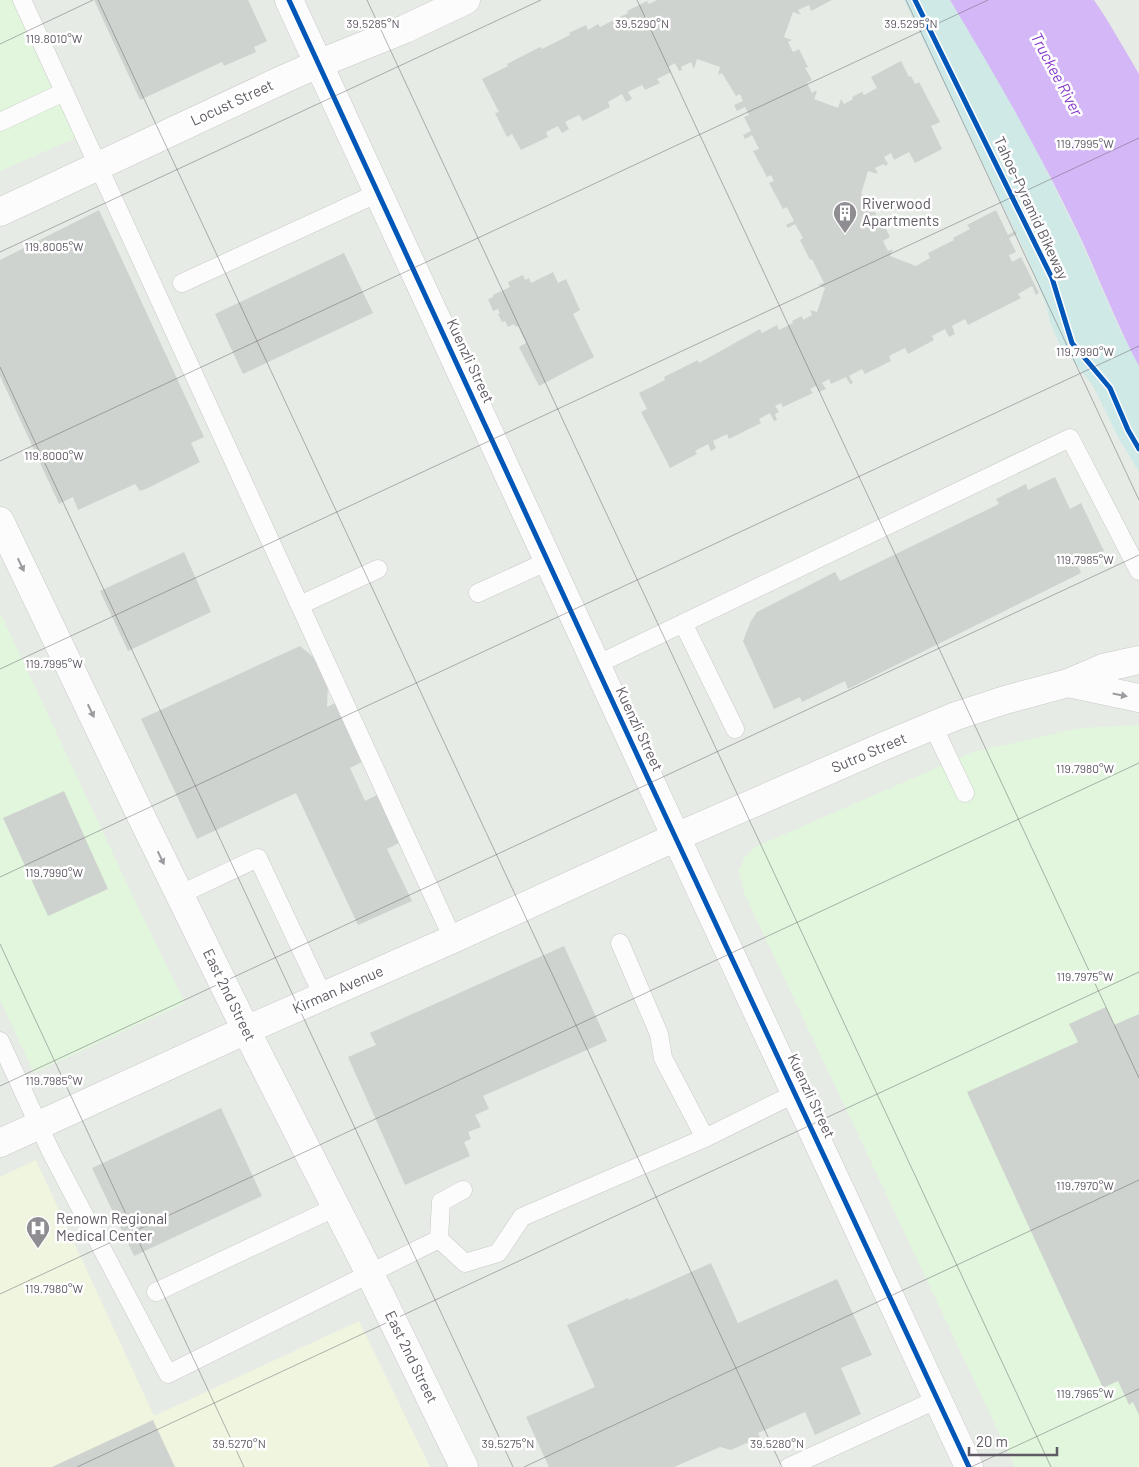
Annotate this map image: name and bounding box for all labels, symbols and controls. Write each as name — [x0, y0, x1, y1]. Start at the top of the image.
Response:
text: 39.5285°N — [346, 16, 400, 30]
text: 39.5290°N — [615, 16, 669, 30]
text: 39.5295°N — [884, 16, 938, 30]
water label: Truckee River — [1028, 29, 1088, 120]
text: 119.8010°W — [26, 31, 83, 45]
street label: Locust Street — [187, 75, 276, 129]
street label: Tahoe-Pyramid Bikeway — [991, 133, 1073, 282]
text: 119.7995°W — [1056, 136, 1114, 150]
place label: Riverwood Apartments — [862, 194, 939, 229]
building icon: Riverwood Apartments — [832, 200, 858, 234]
text: 119.8005°W — [24, 239, 84, 253]
street label: Kuenzli Street — [443, 315, 498, 406]
text: 119.7990°W — [1056, 344, 1115, 358]
text: 119.8000°W — [24, 448, 84, 462]
text: 119.7985°W — [1056, 552, 1114, 566]
one-way arrow — [17, 558, 25, 572]
text: 119.7995°W — [25, 656, 83, 670]
street label: Kuenzli Street — [612, 683, 667, 774]
one-way arrow — [1113, 691, 1129, 699]
one-way arrow — [87, 704, 95, 719]
street label: Sutro Street — [828, 728, 909, 776]
text: 119.7980°W — [1056, 761, 1115, 775]
one-way arrow — [157, 851, 165, 865]
text: 119.7990°W — [25, 865, 84, 879]
street label: East 2nd Street — [200, 945, 260, 1044]
street label: Kirman Avenue — [289, 961, 386, 1017]
text: 119.7975°W — [1057, 969, 1114, 983]
street label: Kuenzli Street — [784, 1050, 839, 1141]
text: 119.7985°W — [25, 1073, 83, 1087]
text: 119.7970°W — [1056, 1178, 1114, 1192]
place label: Renown Regional Medical Center — [56, 1209, 167, 1244]
hospital icon: Renown Regional Medical Center — [25, 1215, 51, 1249]
text: 119.7980°W — [25, 1281, 84, 1295]
street label: East 2nd Street — [382, 1307, 442, 1406]
text: 119.7965°W — [1056, 1386, 1114, 1400]
scale bar — [969, 1424, 1056, 1456]
text: 20 m — [976, 1432, 1008, 1450]
text: 39.5270°N — [212, 1436, 266, 1450]
text: 39.5275°N — [482, 1436, 534, 1450]
text: 39.5280°N — [750, 1436, 804, 1450]

